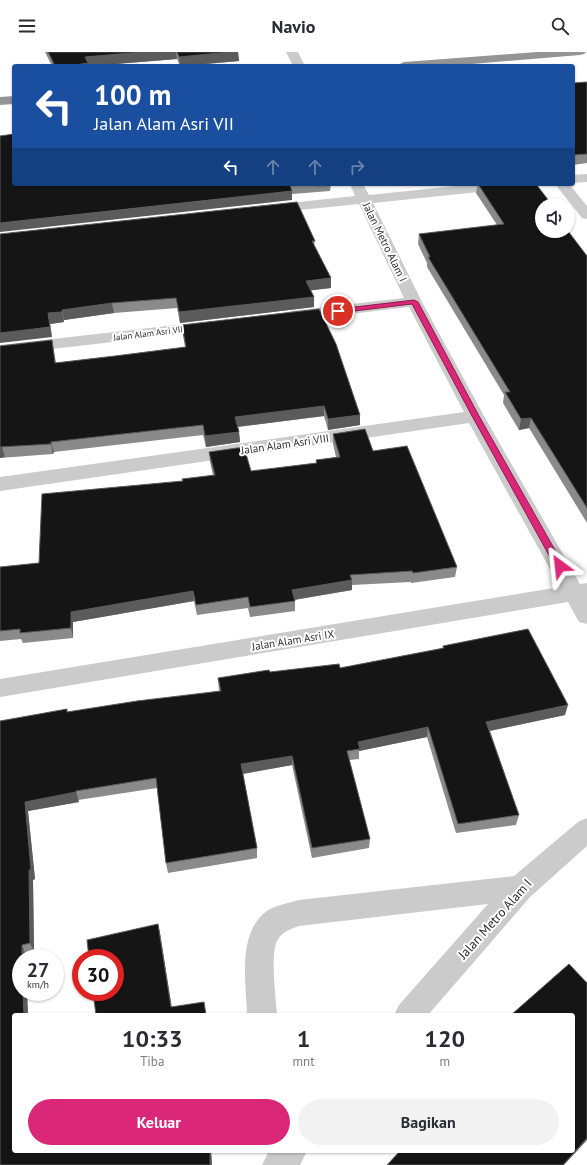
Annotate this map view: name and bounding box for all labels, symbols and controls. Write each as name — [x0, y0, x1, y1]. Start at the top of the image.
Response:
icon: menu — [16, 15, 38, 37]
text: Navio — [272, 15, 315, 38]
icon: search — [549, 15, 571, 37]
text: 100 m — [94, 76, 171, 113]
icon: left — [28, 80, 80, 132]
text: Jalan Alam Asri VII — [94, 112, 234, 135]
icon: left — [220, 156, 242, 178]
icon: ahead — [262, 156, 284, 178]
icon: ahead — [304, 156, 326, 178]
icon: right — [346, 156, 368, 178]
map controls — [535, 198, 575, 238]
button: sound — [535, 198, 575, 238]
street label: Jalan Metro Alam I — [359, 199, 410, 284]
pin — [321, 294, 355, 328]
icon: arrive — [327, 300, 349, 322]
street label: Jalan Alam Asri VII — [112, 323, 183, 343]
street label: Jalan Alam Asri VIII — [239, 431, 330, 457]
position arrow — [539, 545, 581, 587]
street label: Jalan Alam Asri IX — [250, 627, 335, 654]
street label: Jalan Metro Alam I — [454, 875, 536, 963]
speed limit sign: 30 — [72, 949, 124, 1001]
text: 27 — [27, 957, 49, 983]
text: km/h — [27, 978, 49, 991]
text: 10:33 — [122, 1023, 183, 1054]
text: 1 — [297, 1023, 310, 1054]
text: 120 — [424, 1023, 465, 1054]
text: Tiba — [140, 1053, 164, 1070]
text: mnt — [292, 1053, 315, 1070]
text: m — [439, 1053, 450, 1070]
button: Keluar — [28, 1099, 290, 1145]
button: Bagikan — [298, 1099, 559, 1145]

